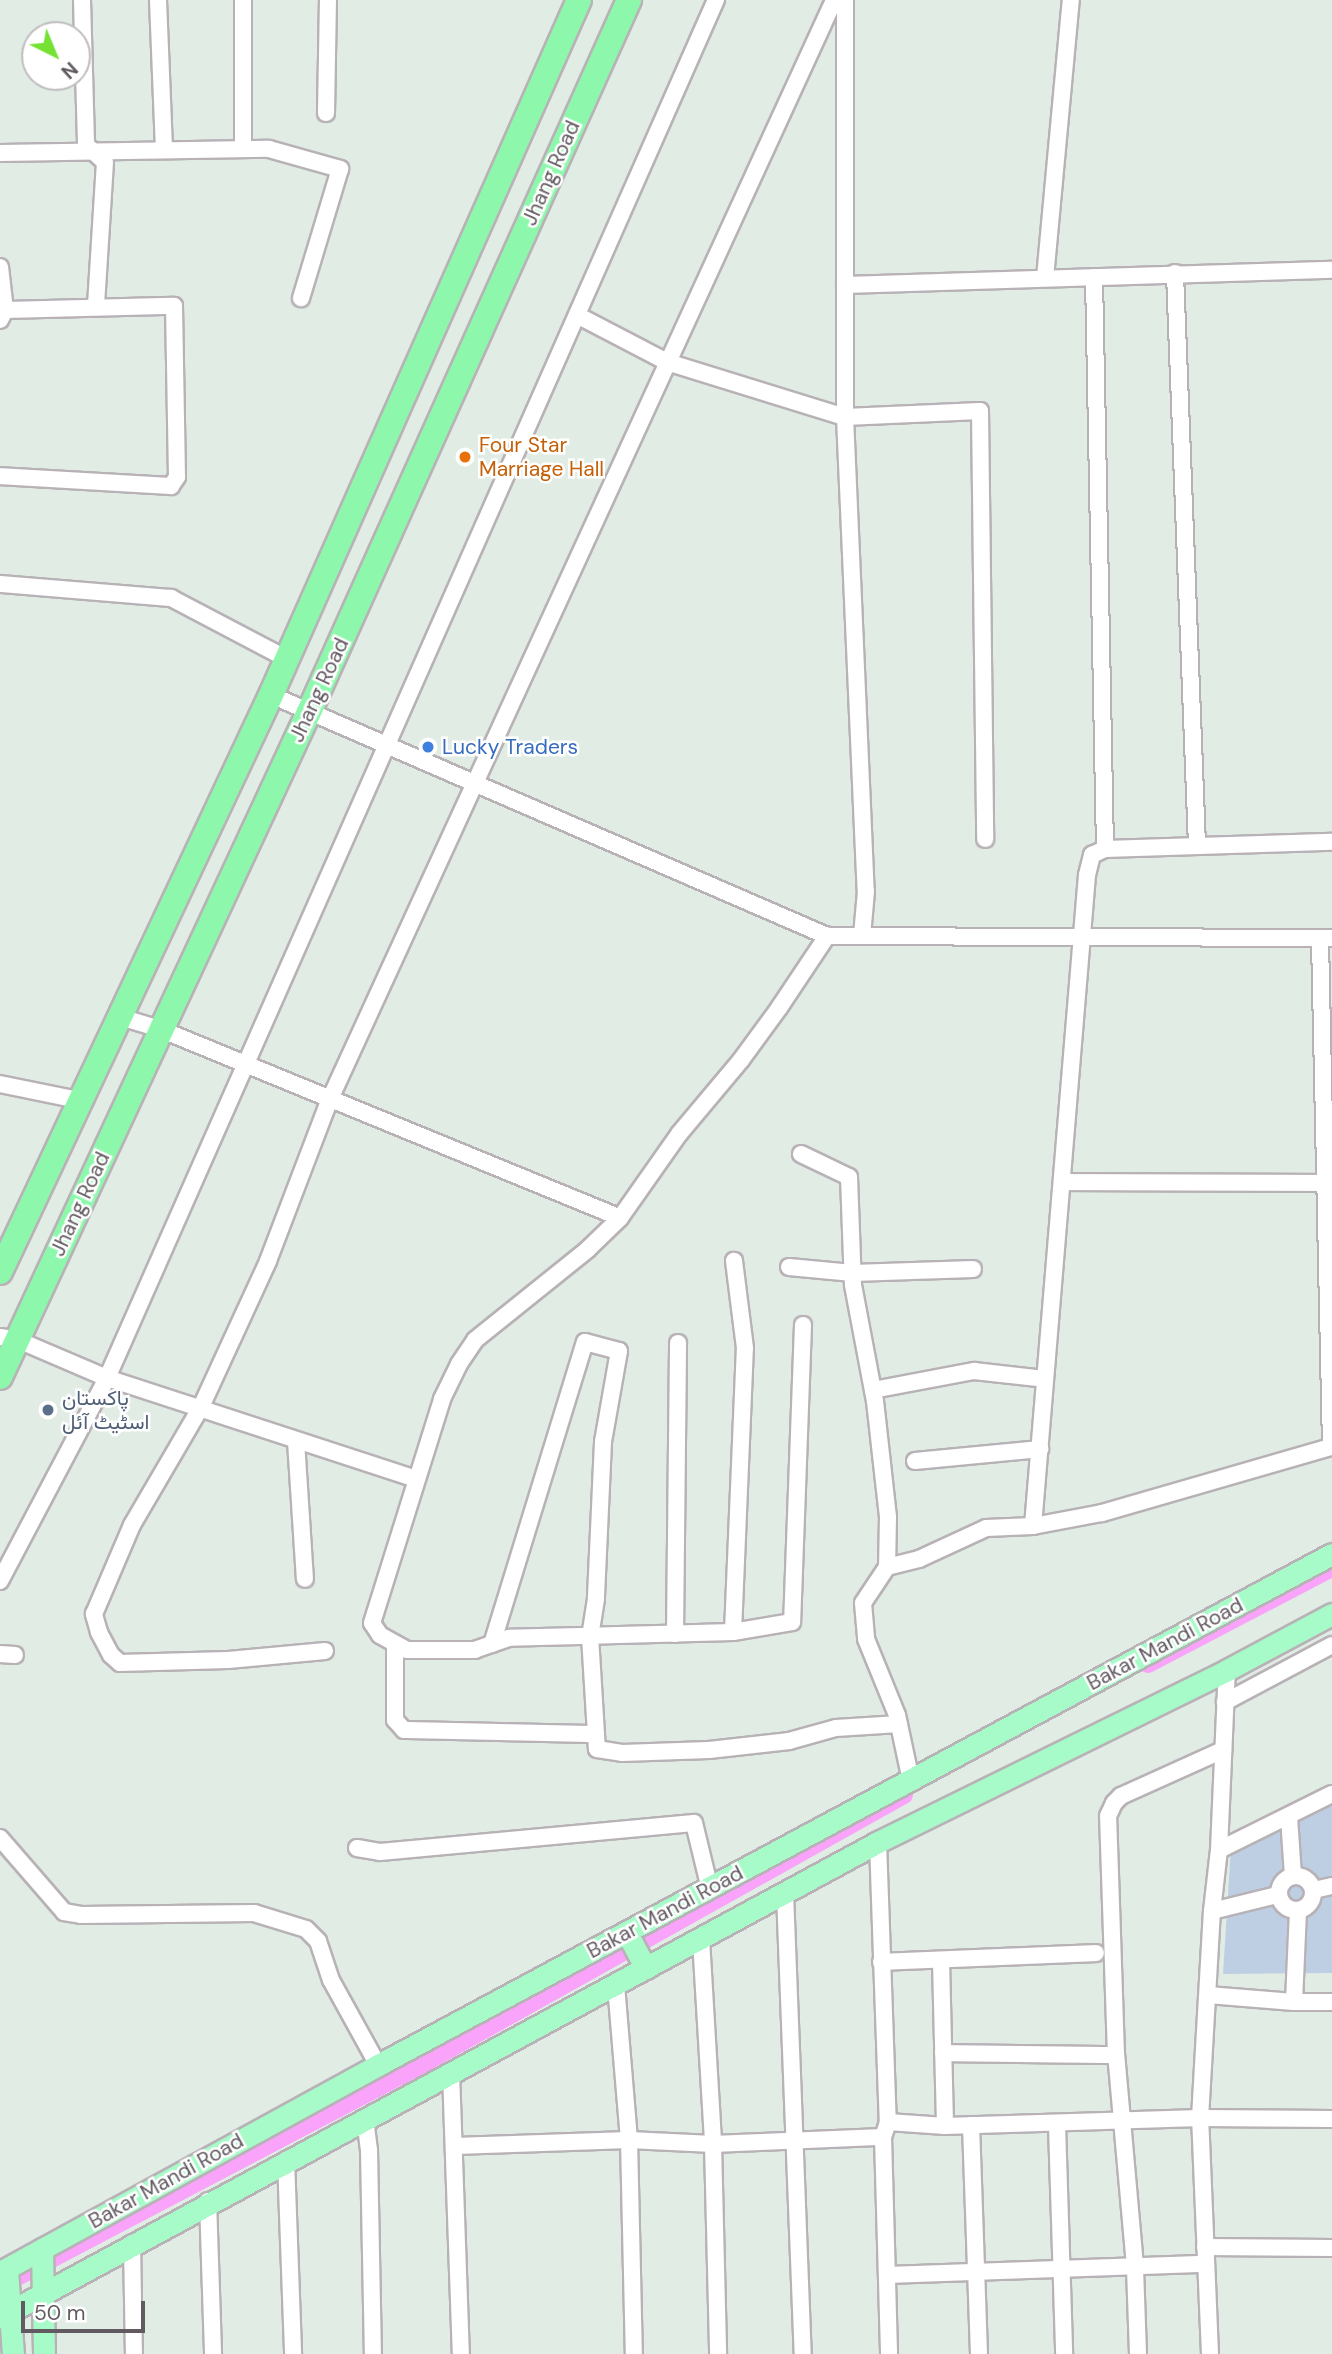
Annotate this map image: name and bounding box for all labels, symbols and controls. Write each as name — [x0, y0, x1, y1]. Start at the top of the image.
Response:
north arrow — [21, 21, 91, 91]
text: N — [56, 56, 83, 84]
street label: Jhang Road — [517, 117, 585, 229]
place label: Four Star Marriage Hall — [479, 432, 604, 482]
marker: Four Star Marriage Hall — [457, 449, 473, 465]
street label: Jhang Road — [284, 634, 354, 746]
place label: Lucky Traders — [442, 734, 578, 760]
marker: Lucky Traders — [420, 739, 436, 755]
street label: Jhang Road — [45, 1148, 115, 1260]
place label: پاکستان اسٹیٹ آئل — [62, 1385, 149, 1435]
marker: پاکستان اسٹیٹ آئل — [40, 1402, 56, 1418]
street label: Bakar Mandi Road — [1083, 1592, 1247, 1696]
street label: Bakar Mandi Road — [583, 1860, 747, 1964]
street label: Bakar Mandi Road — [84, 2128, 248, 2234]
scale bar — [24, 2288, 149, 2332]
text: 50 m — [34, 2299, 85, 2327]

